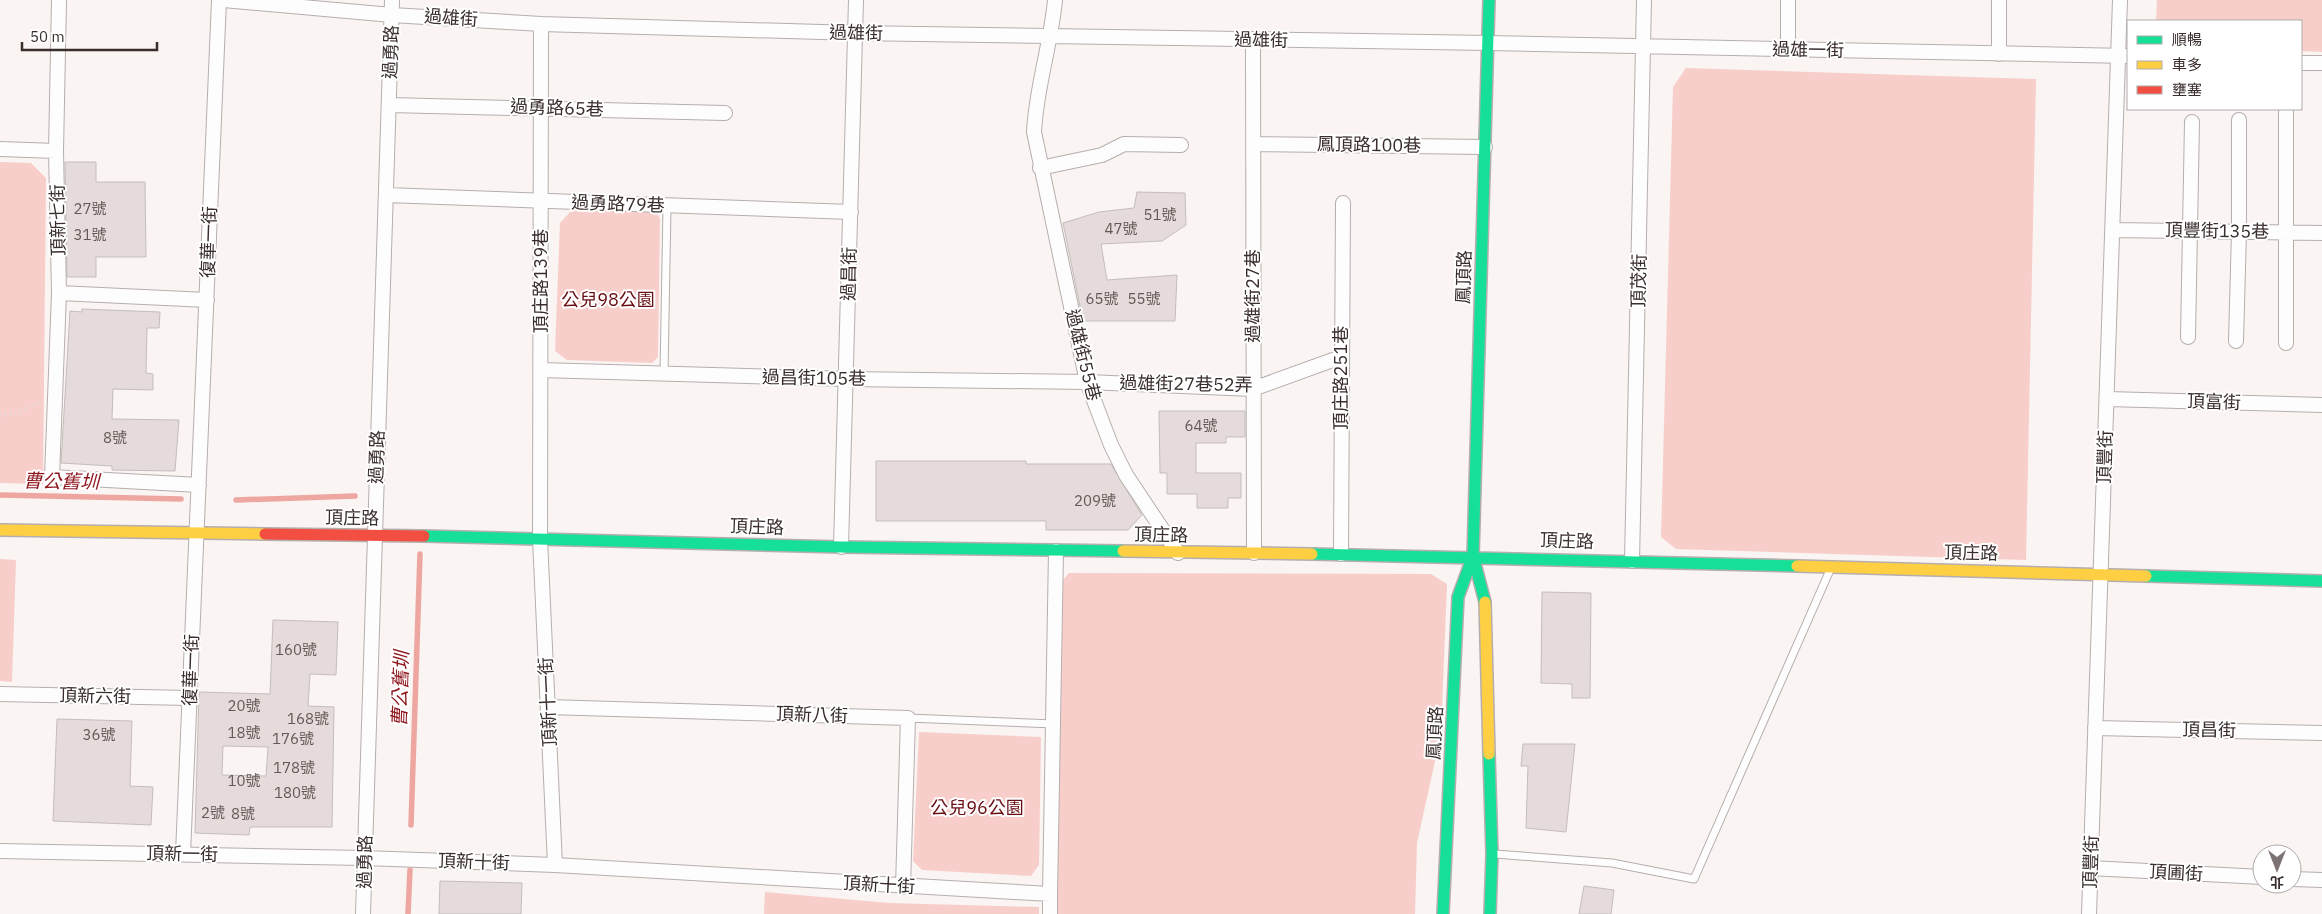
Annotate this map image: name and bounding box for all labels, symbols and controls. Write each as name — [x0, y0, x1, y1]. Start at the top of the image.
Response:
street label: 過雄街 — [423, 4, 479, 31]
scale bar — [22, 20, 158, 52]
legend — [2127, 20, 2302, 110]
street label: 過雄街 — [829, 21, 883, 44]
street label: 過勇路 — [378, 25, 403, 79]
text: 50 m — [30, 27, 65, 46]
street label: 過雄街 — [1234, 28, 1288, 51]
text: 順暢 — [2172, 30, 2202, 49]
street label: 過雄一街 — [1772, 37, 1844, 62]
text: 車多 — [2172, 55, 2202, 74]
text: 壅塞 — [2172, 80, 2202, 99]
street label: 過勇路65巷 — [510, 94, 604, 121]
street label: 鳳頂路100巷 — [1317, 132, 1421, 157]
street label: 頂新七街 — [45, 184, 70, 256]
street label: 過勇路79巷 — [571, 190, 665, 217]
house number: 27號 — [73, 199, 107, 218]
house number: 51號 — [1143, 205, 1177, 224]
street label: 復華一街 — [196, 206, 221, 278]
street label: 頂豐街135巷 — [2165, 218, 2269, 243]
house number: 47號 — [1104, 219, 1138, 238]
house number: 31號 — [73, 225, 107, 244]
street label: 頂庄路139巷 — [529, 229, 552, 333]
street label: 過昌街 — [837, 247, 860, 301]
street label: 過雄街27巷 — [1241, 249, 1264, 343]
street label: 鳳頂路 — [1451, 250, 1476, 304]
street label: 頂茂街 — [1627, 254, 1650, 308]
park label: 公兒98公園 — [561, 288, 655, 311]
house number: 65號 — [1085, 289, 1119, 308]
house number: 55號 — [1127, 289, 1161, 308]
street label: 過雄街55巷 — [1061, 307, 1106, 403]
street label: 頂庄路251巷 — [1329, 326, 1352, 430]
street label: 過昌街105巷 — [762, 365, 866, 390]
street label: 過雄街27巷52弄 — [1119, 371, 1253, 396]
street label: 頂富街 — [2187, 389, 2241, 414]
house number: 64號 — [1184, 416, 1218, 435]
house number: 8號 — [103, 428, 127, 447]
street label: 過勇路 — [364, 430, 389, 484]
street label: 頂豐街 — [2092, 430, 2117, 484]
water label: 曹公舊圳 — [23, 468, 102, 494]
house number: 209號 — [1074, 491, 1116, 510]
street label: 頂庄路 — [325, 506, 379, 529]
street label: 頂庄路 — [730, 514, 784, 539]
street label: 頂庄路 — [1134, 523, 1188, 546]
street label: 頂庄路 — [1540, 528, 1594, 553]
street label: 頂庄路 — [1944, 541, 1998, 564]
street label: 復華一街 — [178, 634, 203, 706]
house number: 160號 — [275, 640, 317, 659]
water label: 曹公舊圳 — [387, 648, 413, 727]
street label: 頂新十一街 — [534, 656, 561, 748]
street label: 頂新六街 — [59, 683, 131, 708]
house number: 20號 — [227, 696, 261, 715]
street label: 頂新八街 — [776, 702, 848, 727]
street label: 鳳頂路 — [1422, 705, 1447, 761]
house number: 168號 — [287, 709, 329, 728]
street label: 頂昌街 — [2182, 718, 2236, 741]
house number: 18號 — [227, 723, 261, 742]
house number: 36號 — [82, 725, 116, 744]
house number: 176號 — [272, 729, 314, 748]
house number: 178號 — [273, 758, 315, 777]
house number: 10號 — [227, 771, 261, 790]
house number: 180號 — [274, 783, 316, 802]
park label: 公兒96公園 — [930, 796, 1024, 819]
house number: 2號 — [201, 803, 225, 822]
house number: 8號 — [231, 804, 255, 823]
street label: 過勇路 — [353, 835, 376, 889]
street label: 頂豐街 — [2078, 835, 2103, 889]
street label: 頂新一街 — [146, 841, 218, 866]
north arrow — [2252, 844, 2302, 894]
street label: 頂新十街 — [438, 849, 510, 874]
street label: 頂圃街 — [2148, 860, 2204, 885]
street label: 頂新十街 — [842, 871, 916, 898]
text: 北 — [2270, 873, 2284, 891]

